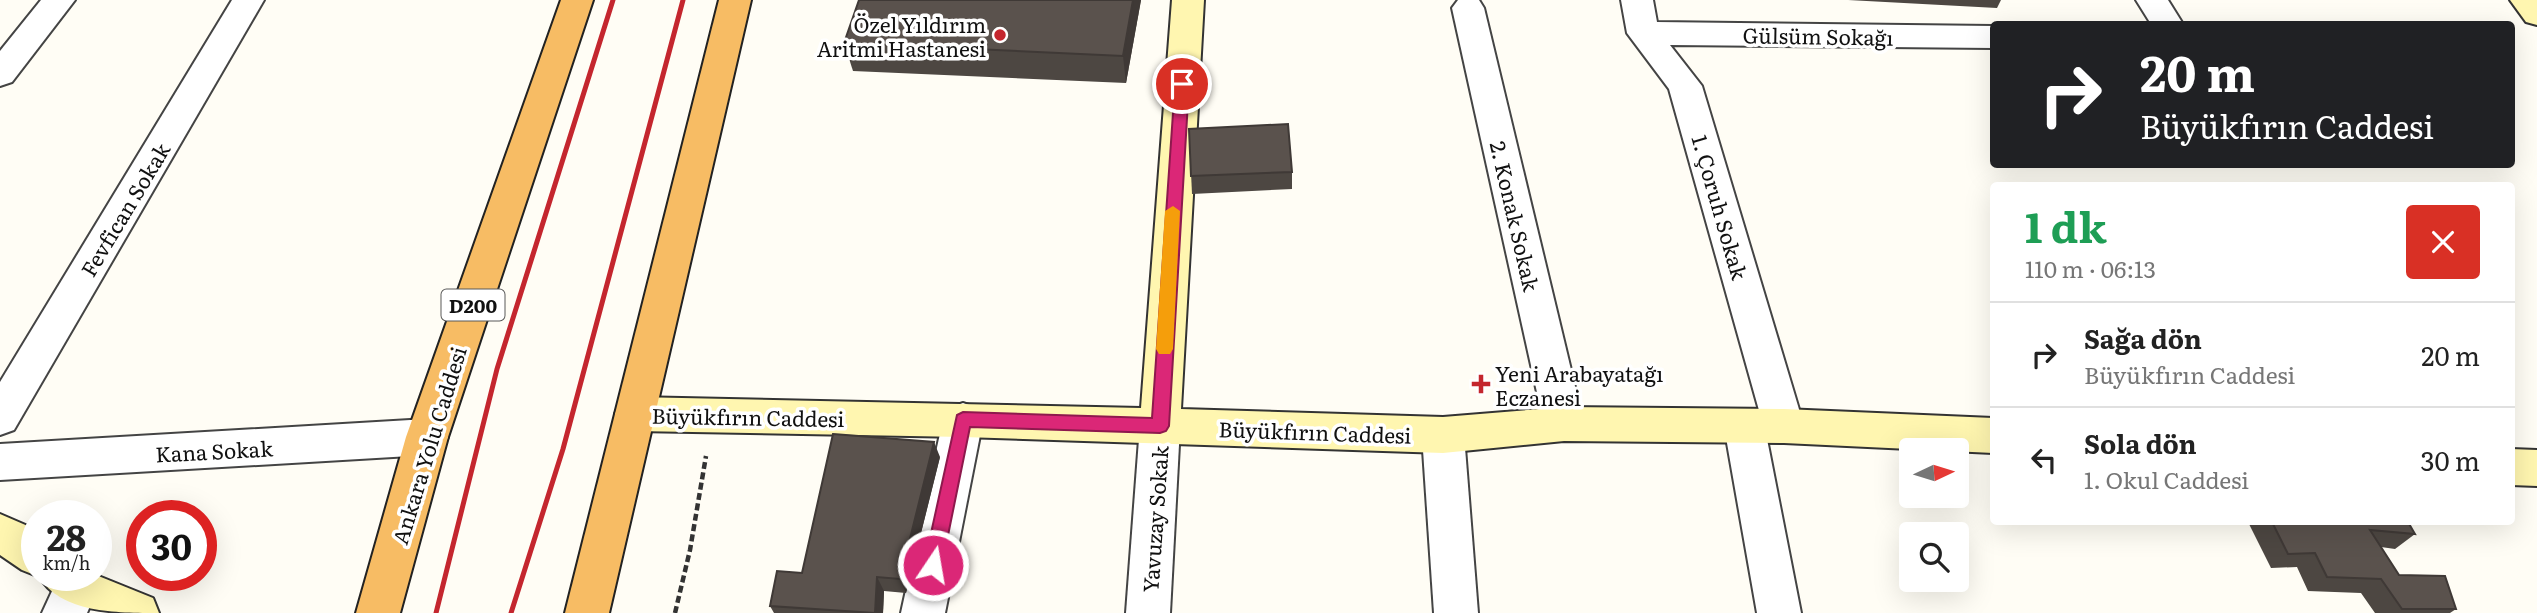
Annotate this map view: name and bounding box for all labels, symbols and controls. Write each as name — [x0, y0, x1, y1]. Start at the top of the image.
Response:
place label: Özel Yıldırım Aritmi Hastanesi — [817, 8, 986, 63]
street label: Gülsüm Sokağı — [1742, 18, 1894, 52]
marker: Özel Yıldırım Aritmi Hastanesi — [992, 27, 1008, 43]
text: 20 m — [2140, 34, 2255, 107]
icon: right — [2025, 49, 2116, 140]
pin — [1152, 54, 1212, 114]
icon: arrive — [1163, 65, 1201, 103]
text: Büyükfırın Caddesi — [2140, 101, 2434, 149]
street label: 1. Çoruh Sokak — [1686, 131, 1757, 283]
street label: Fevfican Sokak — [72, 136, 176, 282]
street label: 2. Konak Sokak — [1484, 138, 1548, 294]
text: 1 dk — [2025, 194, 2107, 256]
button: close — [2406, 205, 2480, 279]
text: 110 m · 06:13 — [2025, 251, 2156, 285]
road number: D200 — [442, 290, 504, 320]
text: Sağa dön — [2084, 318, 2202, 357]
text: 20 m — [2421, 335, 2480, 374]
icon: right — [2025, 336, 2063, 374]
street label: Ankara Yolu Caddesi — [383, 342, 473, 548]
place label: Yeni Arabayatağı Eczanesi — [1495, 357, 1663, 412]
text: Büyükfırın Caddesi — [2084, 357, 2295, 391]
marker: Yeni Arabayatağı Eczanesi — [1473, 376, 1489, 392]
street label: Büyükfırın Caddesi — [651, 399, 845, 433]
street label: Büyükfırın Caddesi — [1218, 412, 1412, 450]
text: Sola dön — [2084, 423, 2197, 462]
street label: Kana Sokak — [155, 431, 274, 469]
north arrow — [1899, 438, 1969, 508]
map controls — [1899, 438, 1969, 592]
text: 30 m — [2420, 440, 2480, 479]
icon: left — [2025, 441, 2063, 479]
street label: Yavuzay Sokak — [1133, 444, 1175, 594]
text: 1. Okul Caddesi — [2084, 462, 2249, 496]
speed limit sign: 30 — [126, 500, 217, 591]
text: 28 — [47, 510, 86, 562]
button: search — [1899, 522, 1969, 592]
position arrow — [896, 528, 970, 602]
text: km/h — [43, 549, 90, 576]

